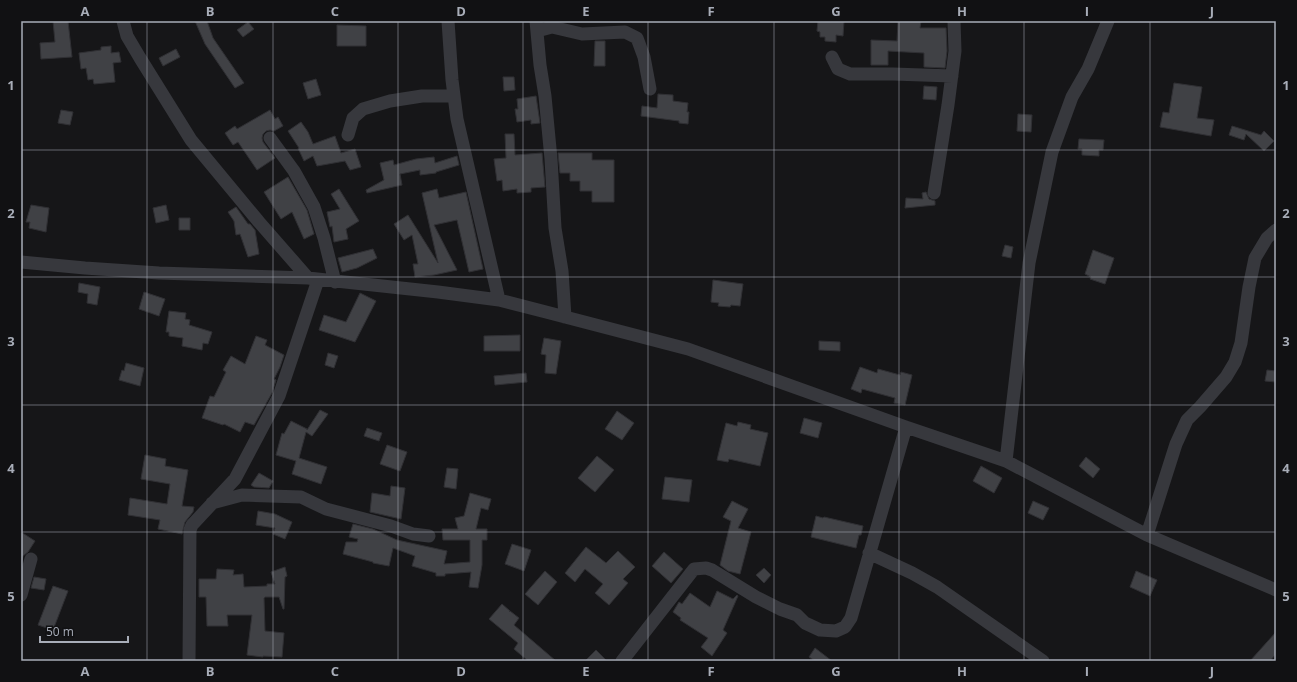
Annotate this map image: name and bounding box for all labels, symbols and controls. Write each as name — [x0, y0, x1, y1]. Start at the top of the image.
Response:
text: A — [81, 2, 90, 20]
text: B — [206, 2, 215, 20]
text: C — [331, 2, 339, 20]
text: D — [456, 2, 466, 20]
text: E — [582, 2, 590, 20]
text: F — [707, 2, 715, 20]
text: G — [831, 2, 841, 20]
text: H — [957, 2, 967, 20]
text: I — [1085, 2, 1089, 20]
text: J — [1209, 2, 1214, 20]
text: 1 — [7, 76, 15, 94]
text: 1 — [1282, 76, 1290, 94]
text: 2 — [7, 204, 15, 222]
text: 2 — [1282, 204, 1290, 222]
text: 3 — [7, 332, 15, 350]
text: 3 — [1282, 332, 1290, 350]
text: 4 — [7, 459, 15, 477]
text: 4 — [1282, 459, 1290, 477]
text: 5 — [7, 587, 15, 605]
text: 5 — [1282, 587, 1290, 605]
scale bar — [40, 618, 128, 644]
text: 50 m — [46, 623, 74, 640]
text: A — [81, 662, 90, 680]
text: B — [206, 662, 215, 680]
text: C — [331, 662, 339, 680]
text: D — [456, 662, 466, 680]
text: E — [582, 662, 590, 680]
text: F — [707, 662, 715, 680]
text: G — [831, 662, 841, 680]
text: H — [957, 662, 967, 680]
text: I — [1085, 662, 1089, 680]
text: J — [1209, 662, 1214, 680]

